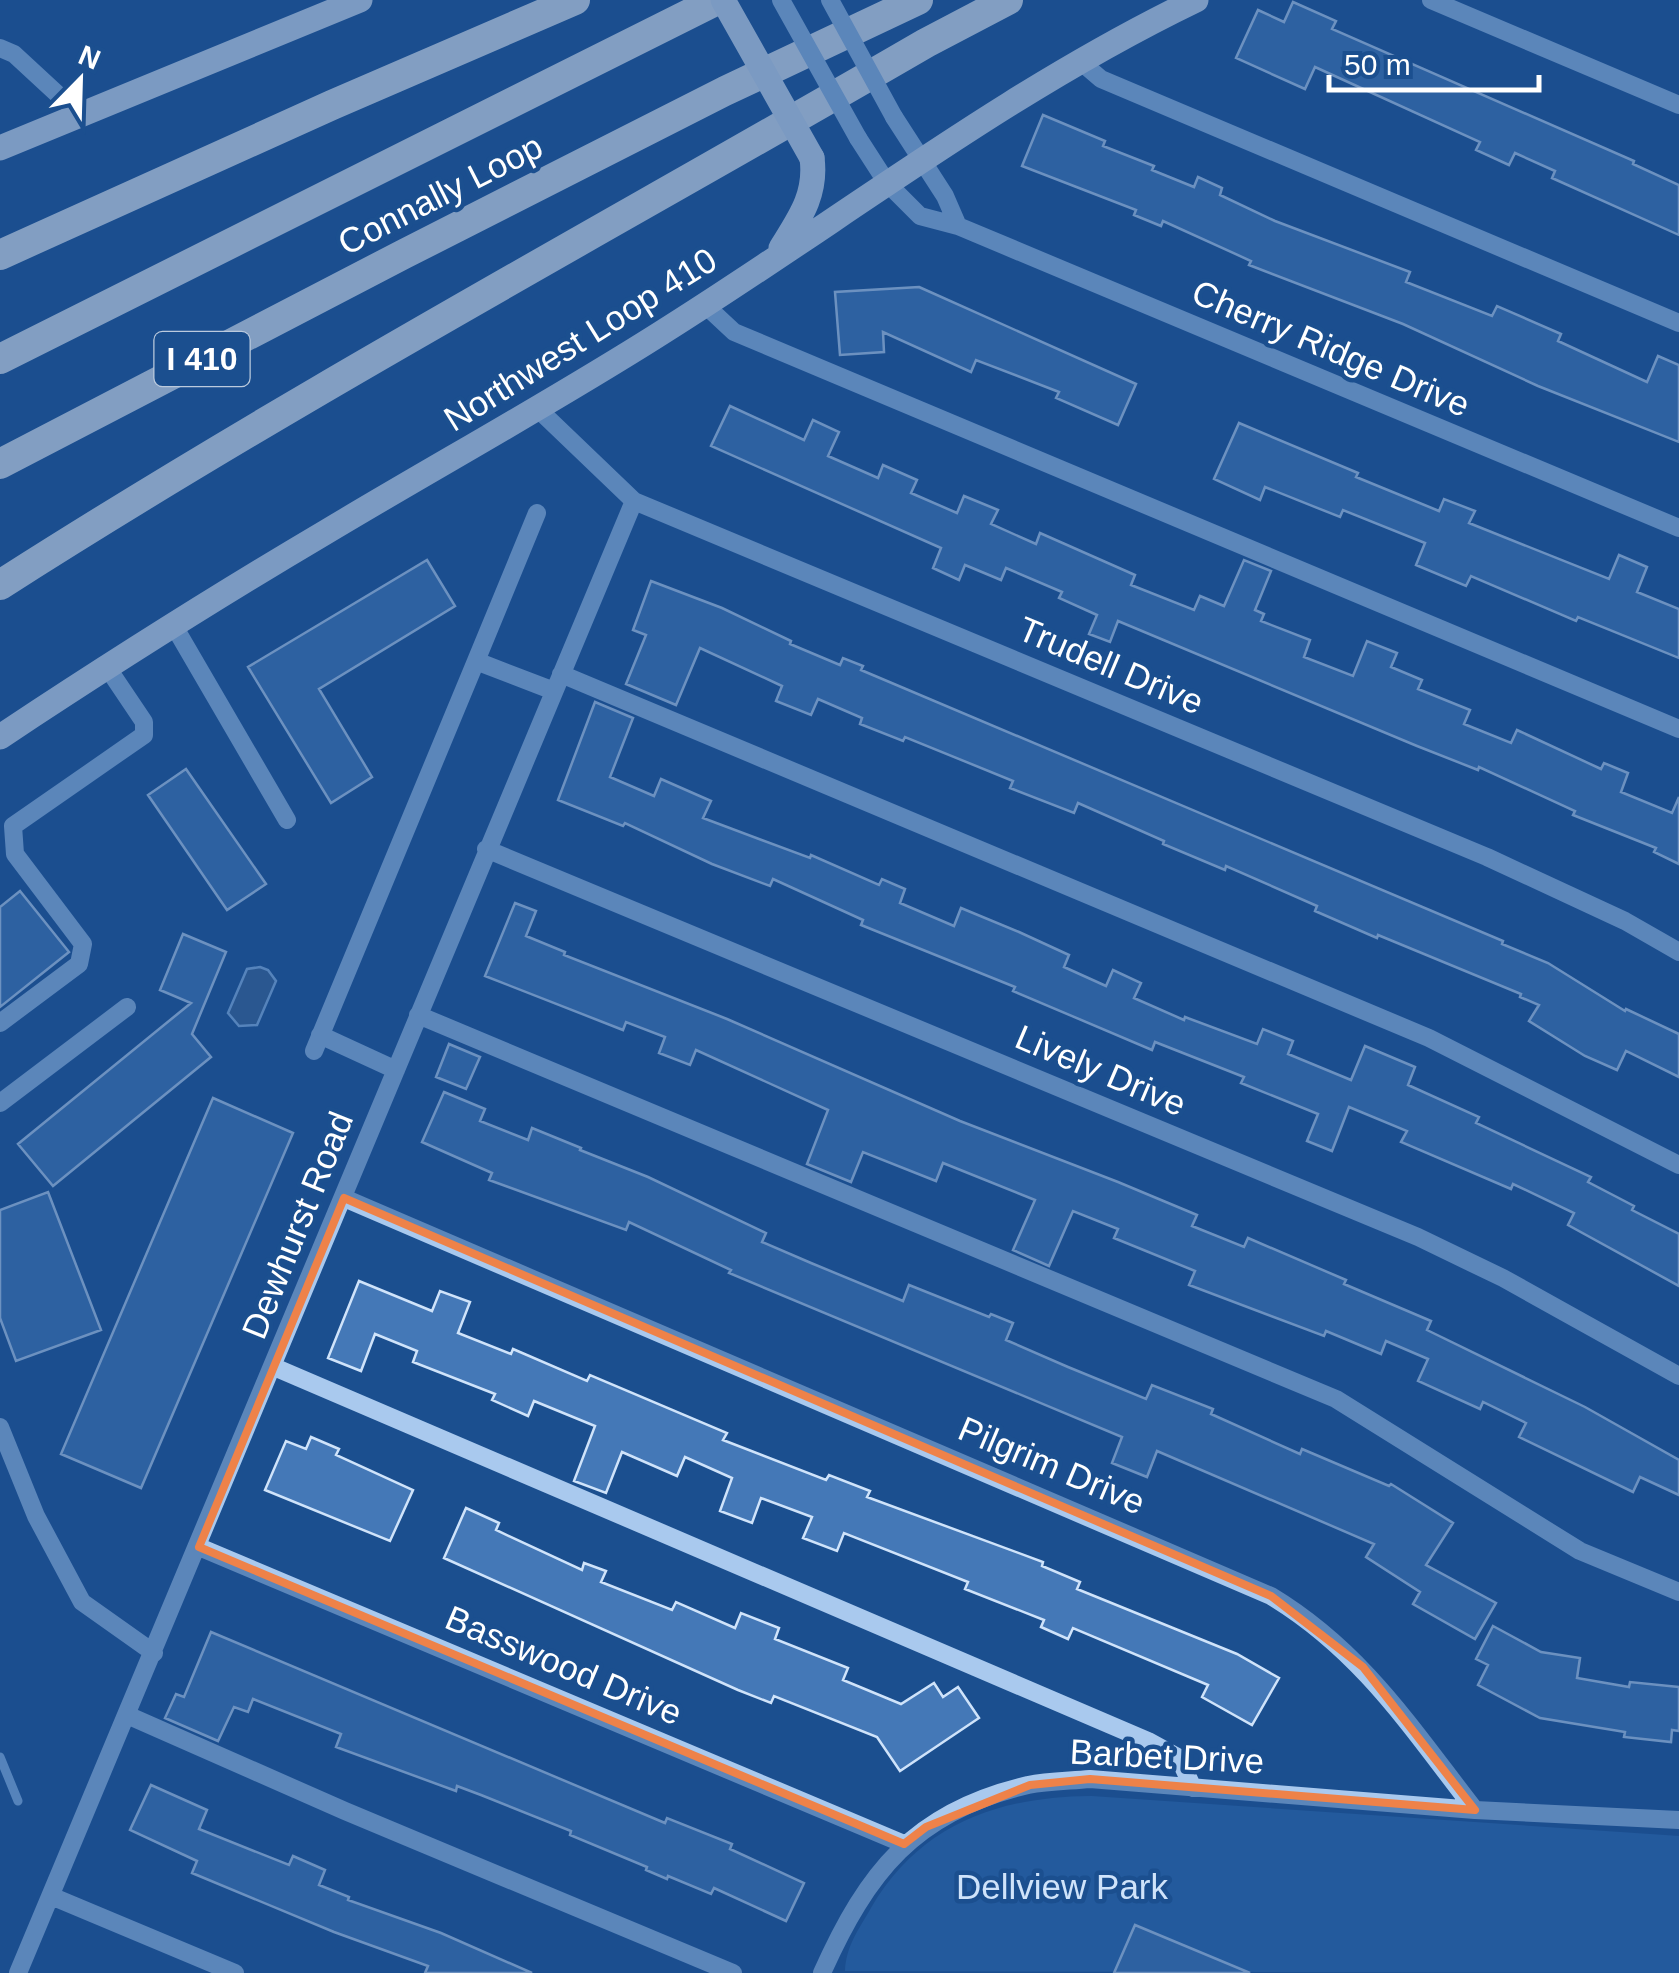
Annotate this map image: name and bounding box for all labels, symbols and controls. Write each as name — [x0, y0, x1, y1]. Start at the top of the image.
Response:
north arrow — [30, 30, 130, 130]
scale bar — [1329, 30, 1539, 92]
text: N — [74, 39, 105, 76]
text: 50 m — [1344, 48, 1411, 81]
street label: Connally Loop — [331, 126, 549, 262]
street label: Northwest Loop 410 — [437, 239, 723, 439]
street label: Cherry Ridge Drive — [1186, 272, 1476, 424]
road number: I 410 — [154, 332, 250, 386]
street label: Trudell Drive — [1013, 609, 1209, 721]
street label: Lively Drive — [1010, 1017, 1192, 1123]
street label: Dewhurst Road — [234, 1106, 360, 1344]
street label: Pilgrim Drive — [953, 1408, 1151, 1522]
street label: Basswood Drive — [440, 1598, 688, 1732]
street label: Barbet Drive — [1069, 1731, 1265, 1781]
park label: Dellview Park — [956, 1867, 1168, 1906]

